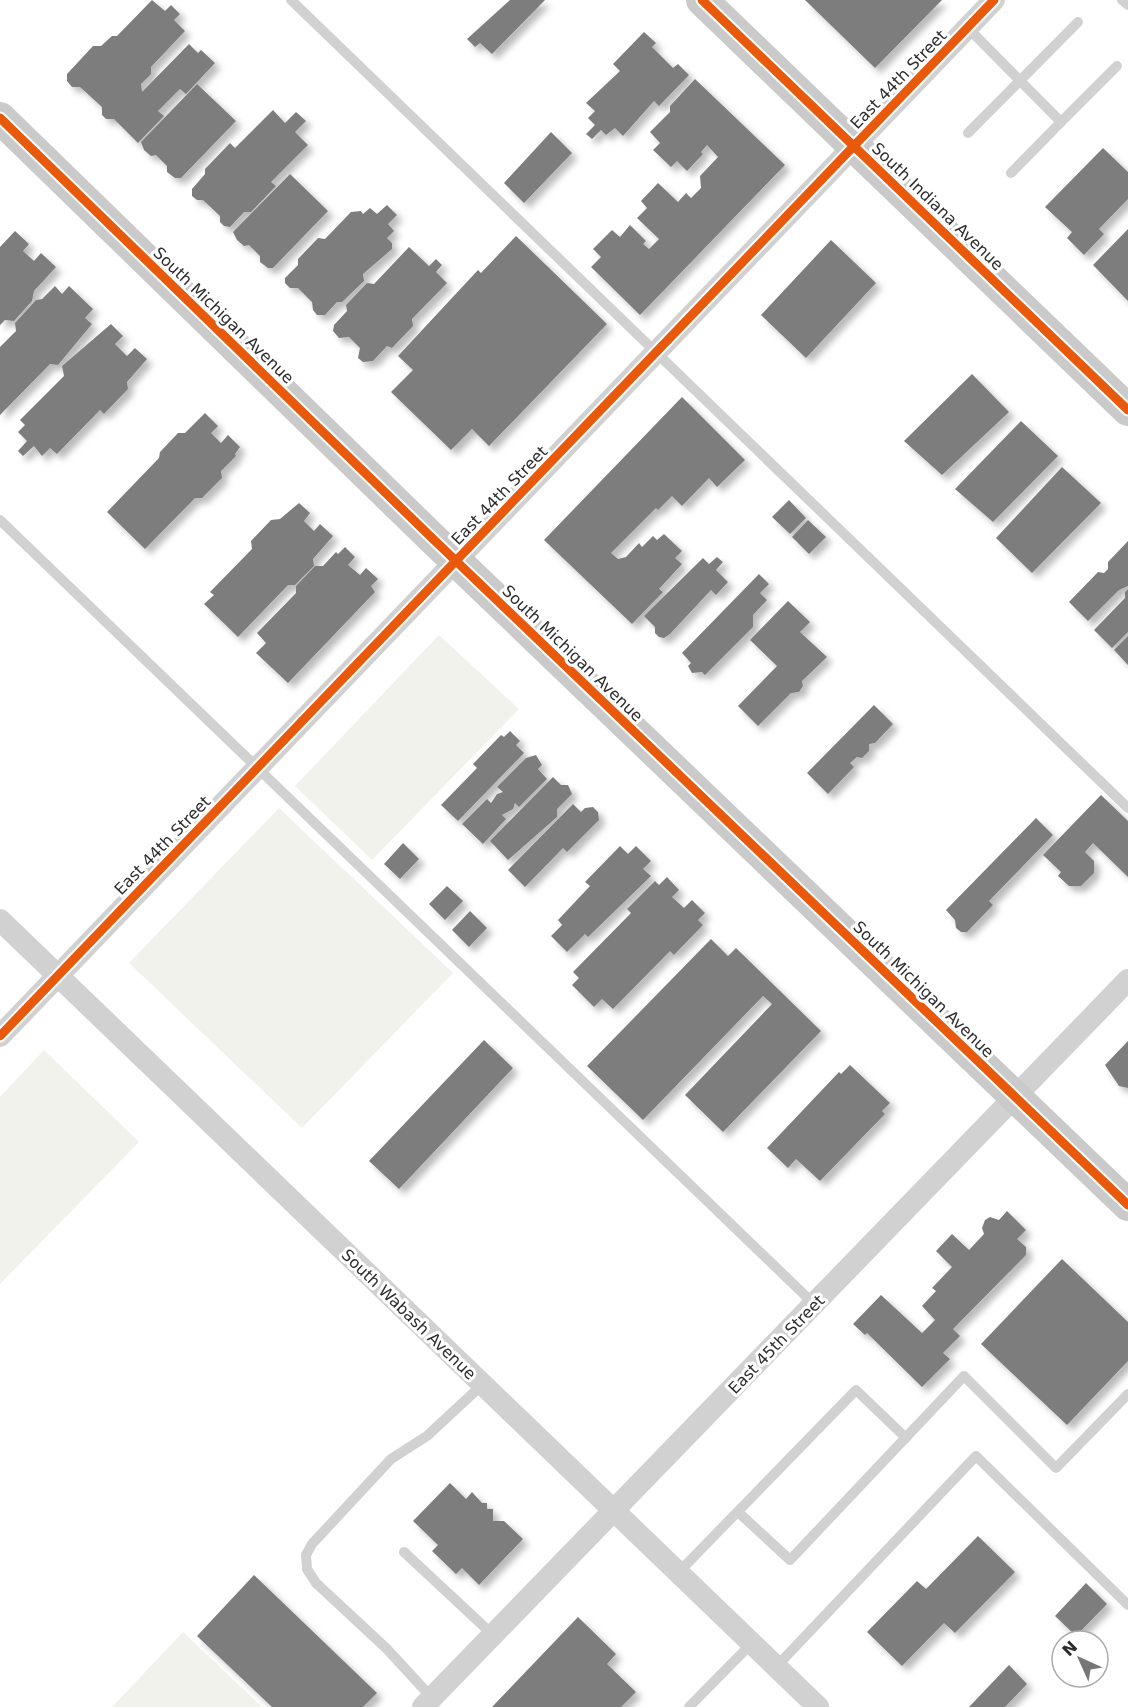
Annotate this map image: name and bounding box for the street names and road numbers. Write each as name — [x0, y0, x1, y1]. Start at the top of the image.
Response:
street label: East 44th Street — [846, 26, 950, 133]
street label: South Indiana Avenue — [868, 139, 1007, 274]
street label: South Michigan Avenue — [149, 243, 298, 387]
street label: East 44th Street — [447, 442, 551, 549]
street label: South Michigan Avenue — [498, 581, 647, 725]
street label: East 44th Street — [110, 792, 214, 899]
street label: South Michigan Avenue — [849, 917, 998, 1061]
street label: South Wabash Avenue — [338, 1245, 480, 1383]
street label: East 45th Street — [724, 1291, 828, 1398]

